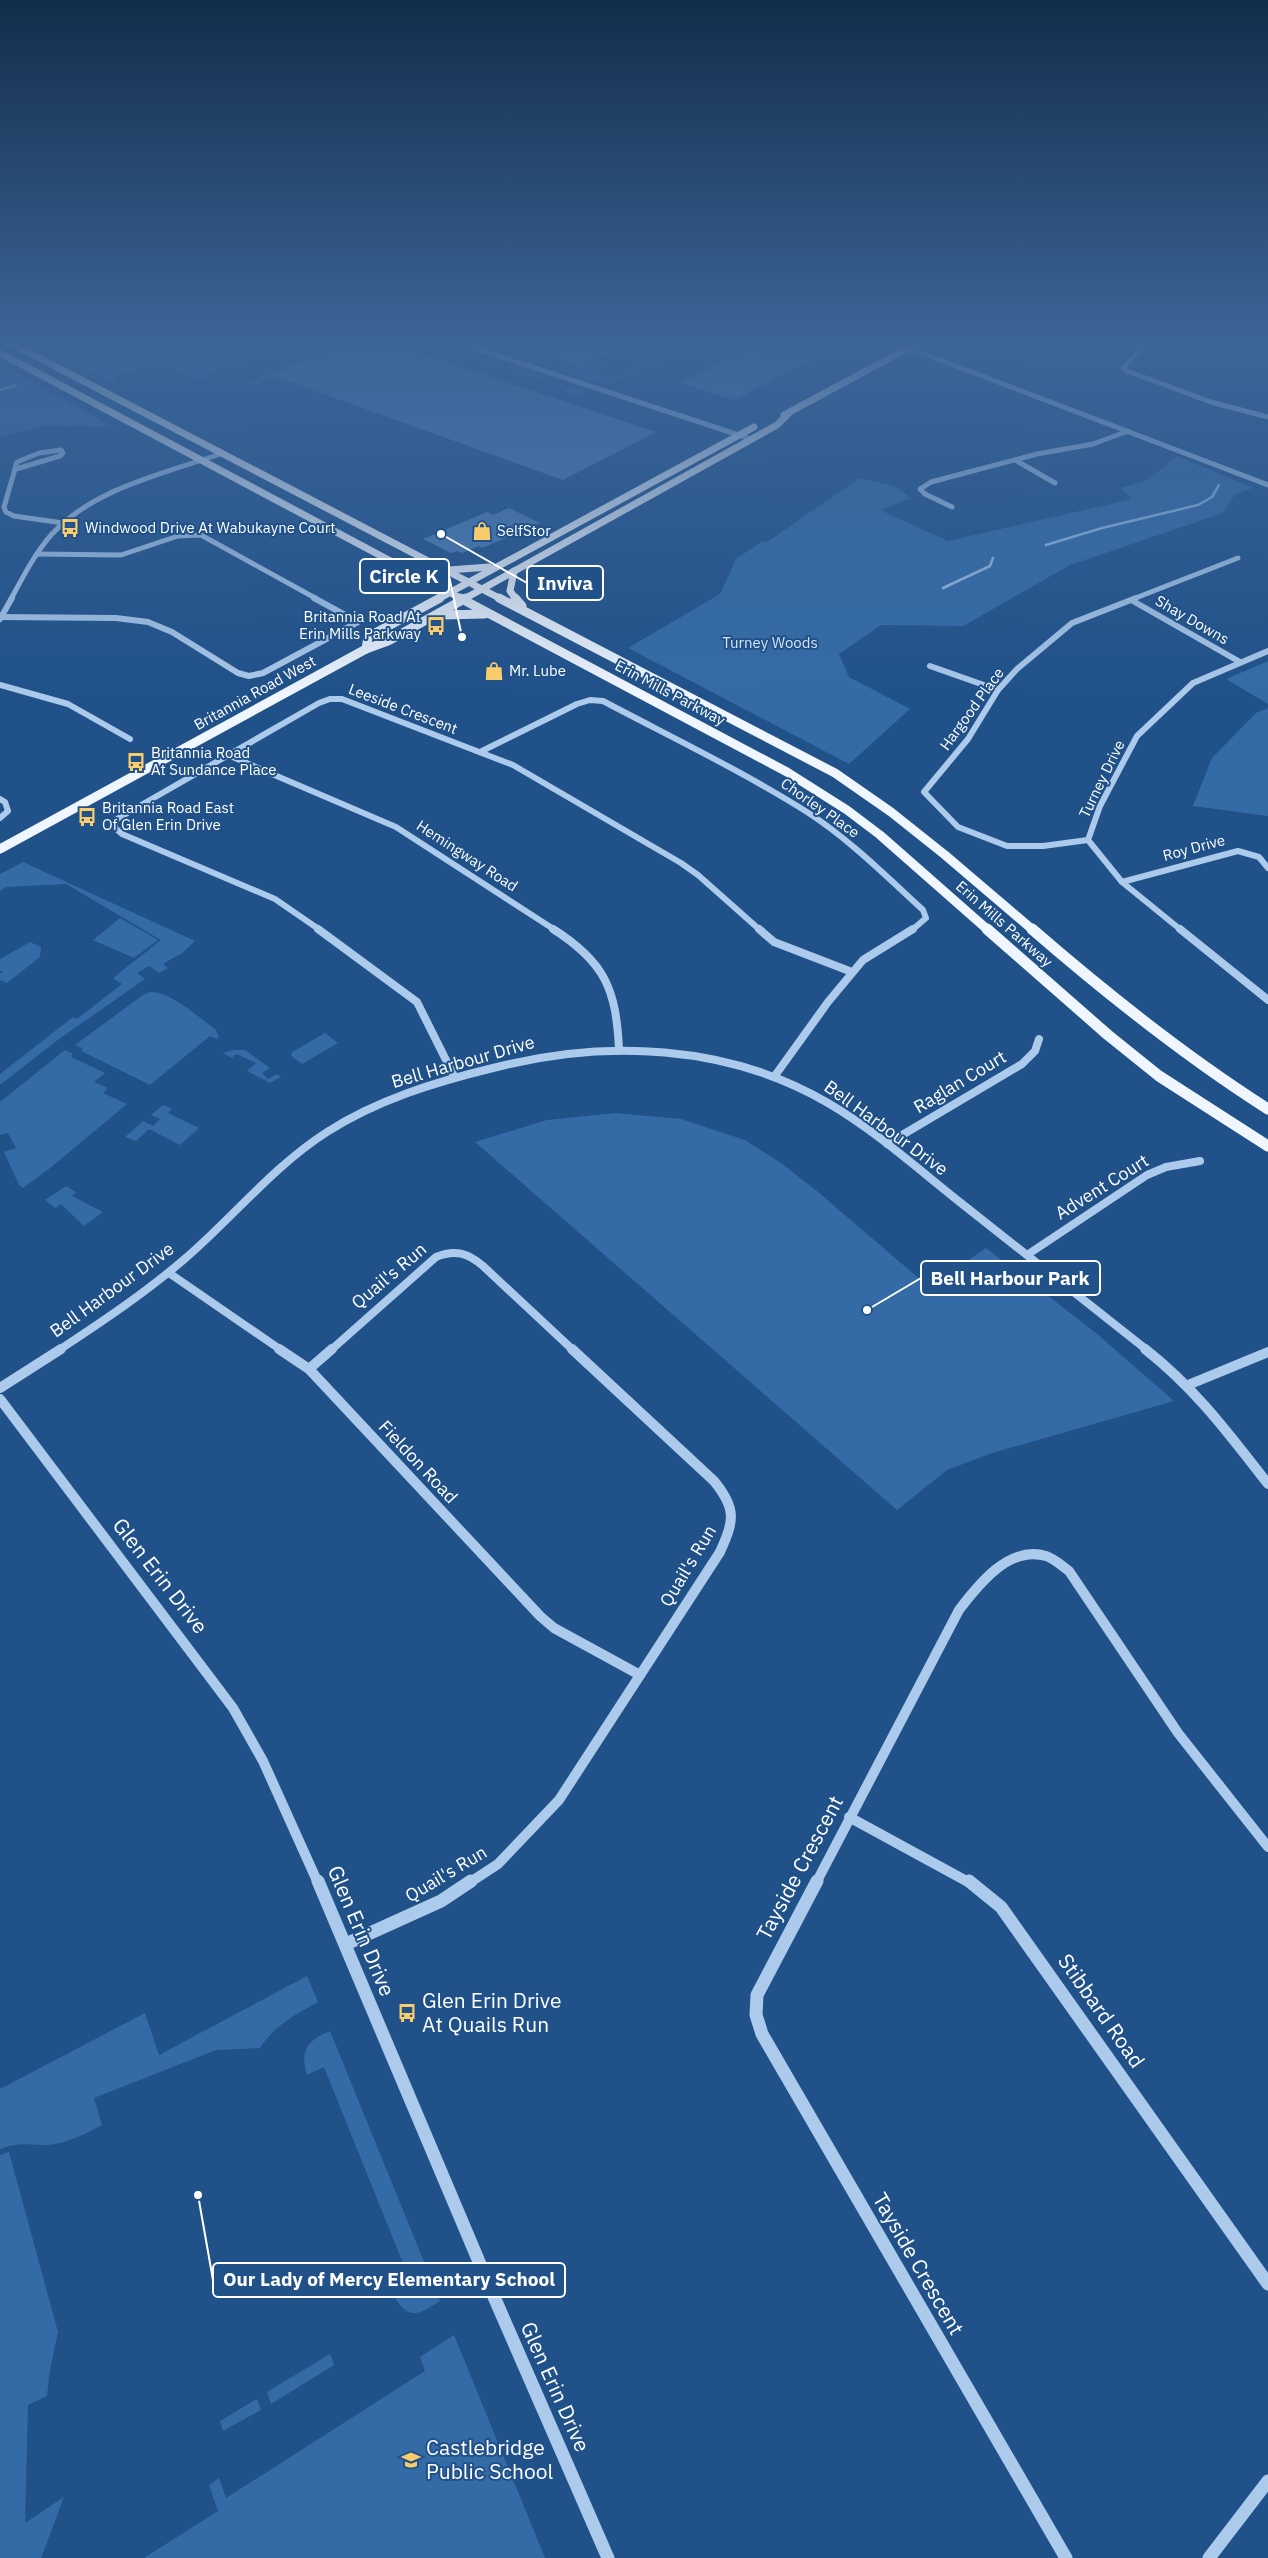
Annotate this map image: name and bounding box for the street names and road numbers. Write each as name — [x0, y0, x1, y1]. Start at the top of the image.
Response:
street label: Shay Downs — [1152, 591, 1232, 648]
street label: Britannia Road West — [190, 651, 319, 734]
street label: Erin Mills Parkway — [612, 656, 729, 730]
street label: Hargood Place — [935, 664, 1008, 754]
street label: Leeside Crescent — [346, 679, 460, 738]
street label: Turney Drive — [1075, 737, 1129, 821]
street label: Chorley Place — [777, 773, 863, 842]
street label: Hemingway Road — [413, 816, 522, 895]
street label: Roy Drive — [1161, 830, 1227, 865]
street label: Erin Mills Parkway — [952, 876, 1057, 971]
street label: Bell Harbour Drive — [389, 1030, 537, 1093]
street label: Raglan Court — [909, 1045, 1010, 1118]
street label: Bell Harbour Drive — [820, 1075, 953, 1180]
street label: Advent Court — [1051, 1149, 1153, 1224]
street label: Bell Harbour Drive — [45, 1237, 178, 1342]
street label: Quail's Run — [346, 1237, 431, 1314]
street label: Fieldon Road — [374, 1415, 463, 1508]
street label: Glen Erin Drive — [107, 1512, 215, 1639]
street label: Quail's Run — [654, 1521, 721, 1611]
street label: Tayside Crescent — [749, 1790, 849, 1945]
street label: Quail's Run — [401, 1840, 491, 1907]
street label: Glen Erin Drive — [322, 1861, 402, 2000]
street label: Stibbard Road — [1052, 1948, 1152, 2073]
street label: Tayside Crescent — [867, 2187, 971, 2340]
street label: Glen Erin Drive — [515, 2317, 597, 2456]

